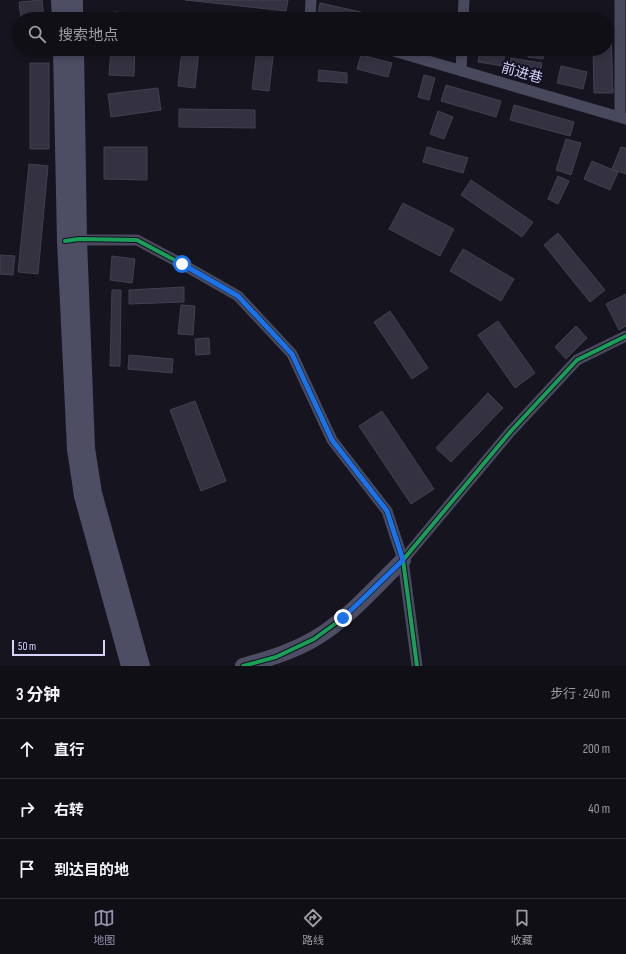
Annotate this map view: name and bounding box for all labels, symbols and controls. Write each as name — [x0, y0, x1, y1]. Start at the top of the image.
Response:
search box — [12, 12, 614, 56]
icon: search — [26, 23, 48, 45]
text: 搜索地点 — [58, 26, 118, 45]
street label: 前进巷 — [499, 59, 545, 87]
route start — [173, 255, 191, 273]
route end — [334, 609, 352, 627]
scale bar — [12, 638, 105, 657]
text: 50 m — [18, 640, 36, 653]
text: 3 分钟 — [16, 685, 60, 705]
text: 步行 · 240 m — [550, 686, 610, 702]
icon: ahead — [16, 738, 38, 760]
text: 直行 — [54, 741, 84, 760]
text: 200 m — [583, 741, 610, 757]
icon: right — [16, 798, 38, 820]
text: 右转 — [54, 801, 84, 820]
text: 40 m — [588, 801, 610, 817]
icon: arrive — [16, 858, 38, 880]
text: 到达目的地 — [54, 861, 129, 880]
tab: 地图 — [93, 907, 115, 947]
tab: 路线 — [302, 907, 324, 947]
tab: 收藏 — [511, 907, 533, 947]

